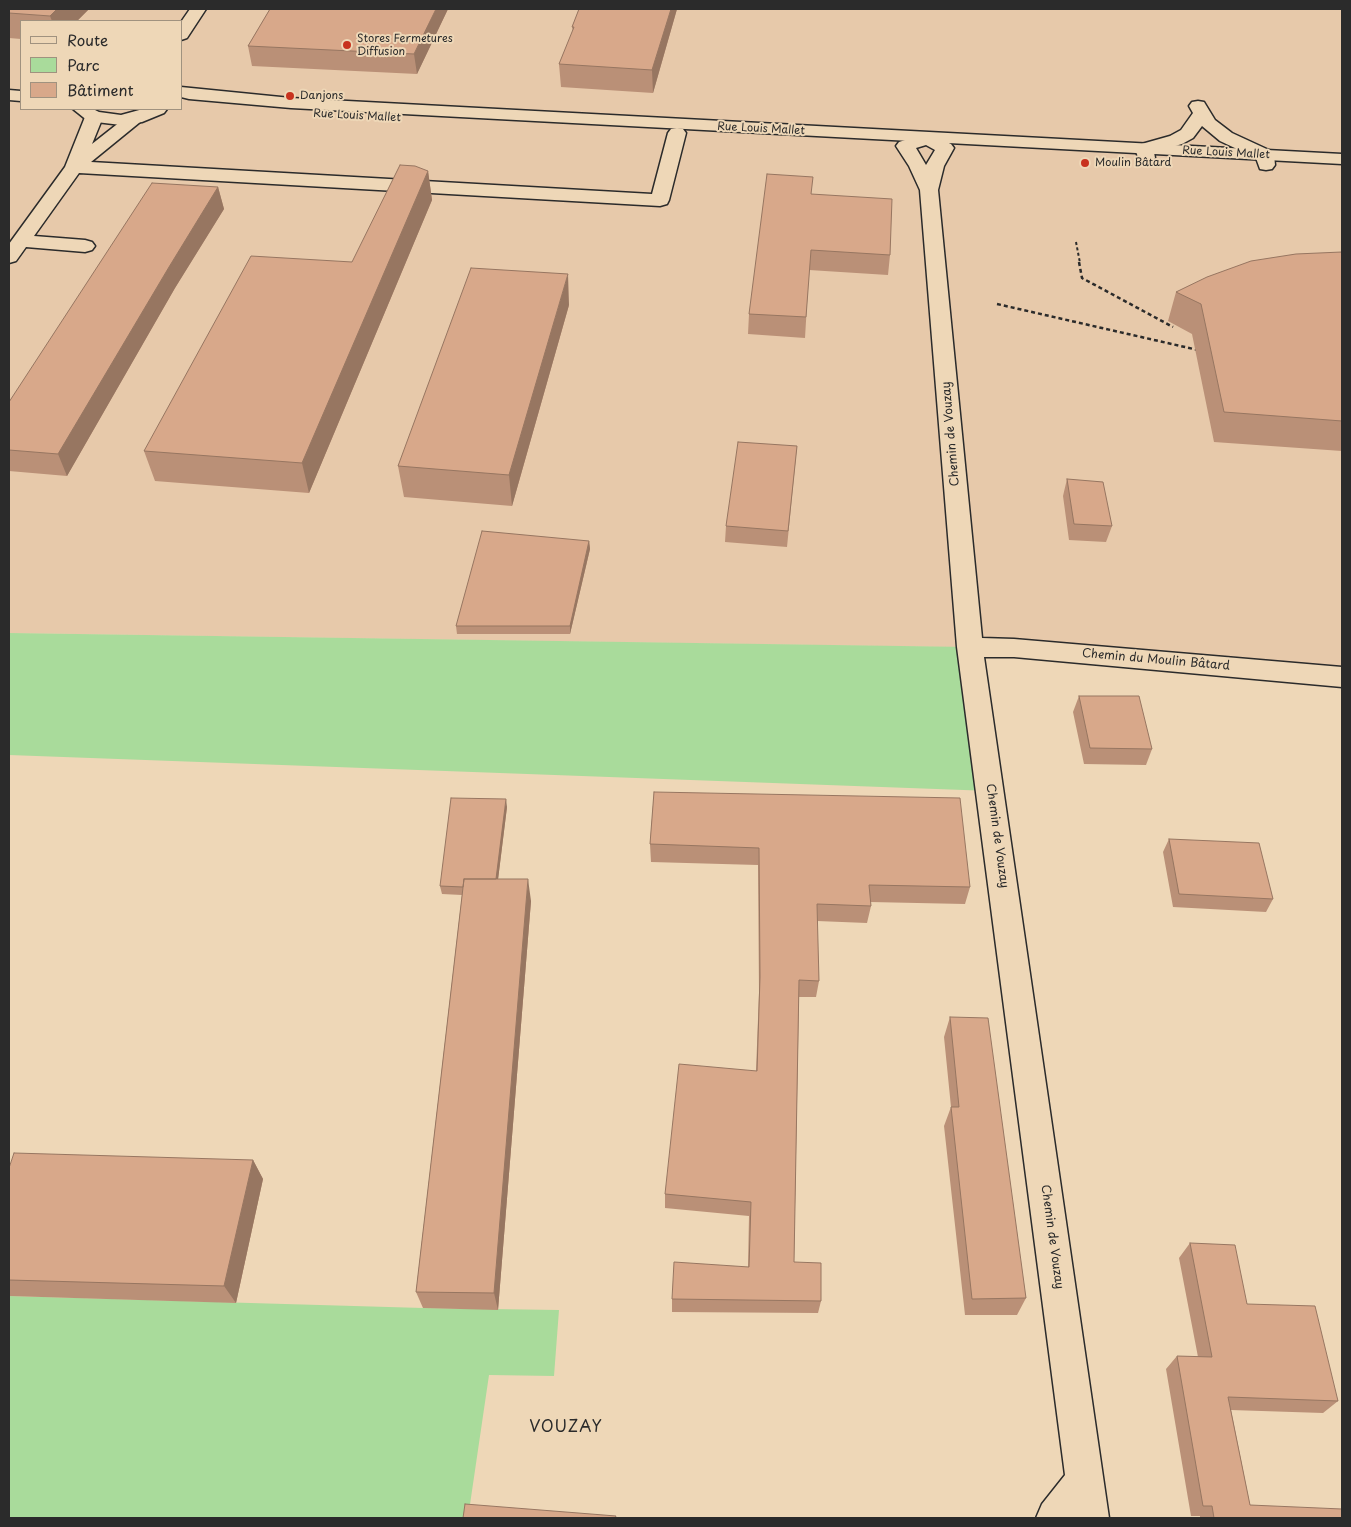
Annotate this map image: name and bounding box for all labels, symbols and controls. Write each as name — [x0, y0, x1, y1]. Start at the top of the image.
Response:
legend — [20, 20, 182, 110]
text: Route — [67, 28, 108, 51]
place label: Stores Fermetures Diffusion — [357, 32, 453, 58]
marker: Stores Fermetures Diffusion — [341, 39, 353, 51]
text: Parc — [67, 53, 100, 76]
text: Bâtiment — [67, 78, 134, 101]
place label: Danjons — [300, 89, 343, 103]
marker: Danjons — [284, 90, 296, 102]
street label: Rue Louis Mallet — [313, 107, 401, 125]
street label: Rue Louis Mallet — [717, 120, 805, 138]
street label: Rue Louis Mallet — [1182, 144, 1270, 162]
place label: Moulin Bâtard — [1095, 156, 1171, 170]
marker: Moulin Bâtard — [1079, 157, 1091, 169]
street label: Chemin de Vouzay — [939, 381, 963, 487]
street label: Chemin du Moulin Bâtard — [1081, 646, 1231, 674]
street label: Chemin de Vouzay — [983, 783, 1011, 889]
street label: Chemin de Vouzay — [1038, 1184, 1066, 1290]
district label: VOUZAY — [529, 1418, 603, 1438]

